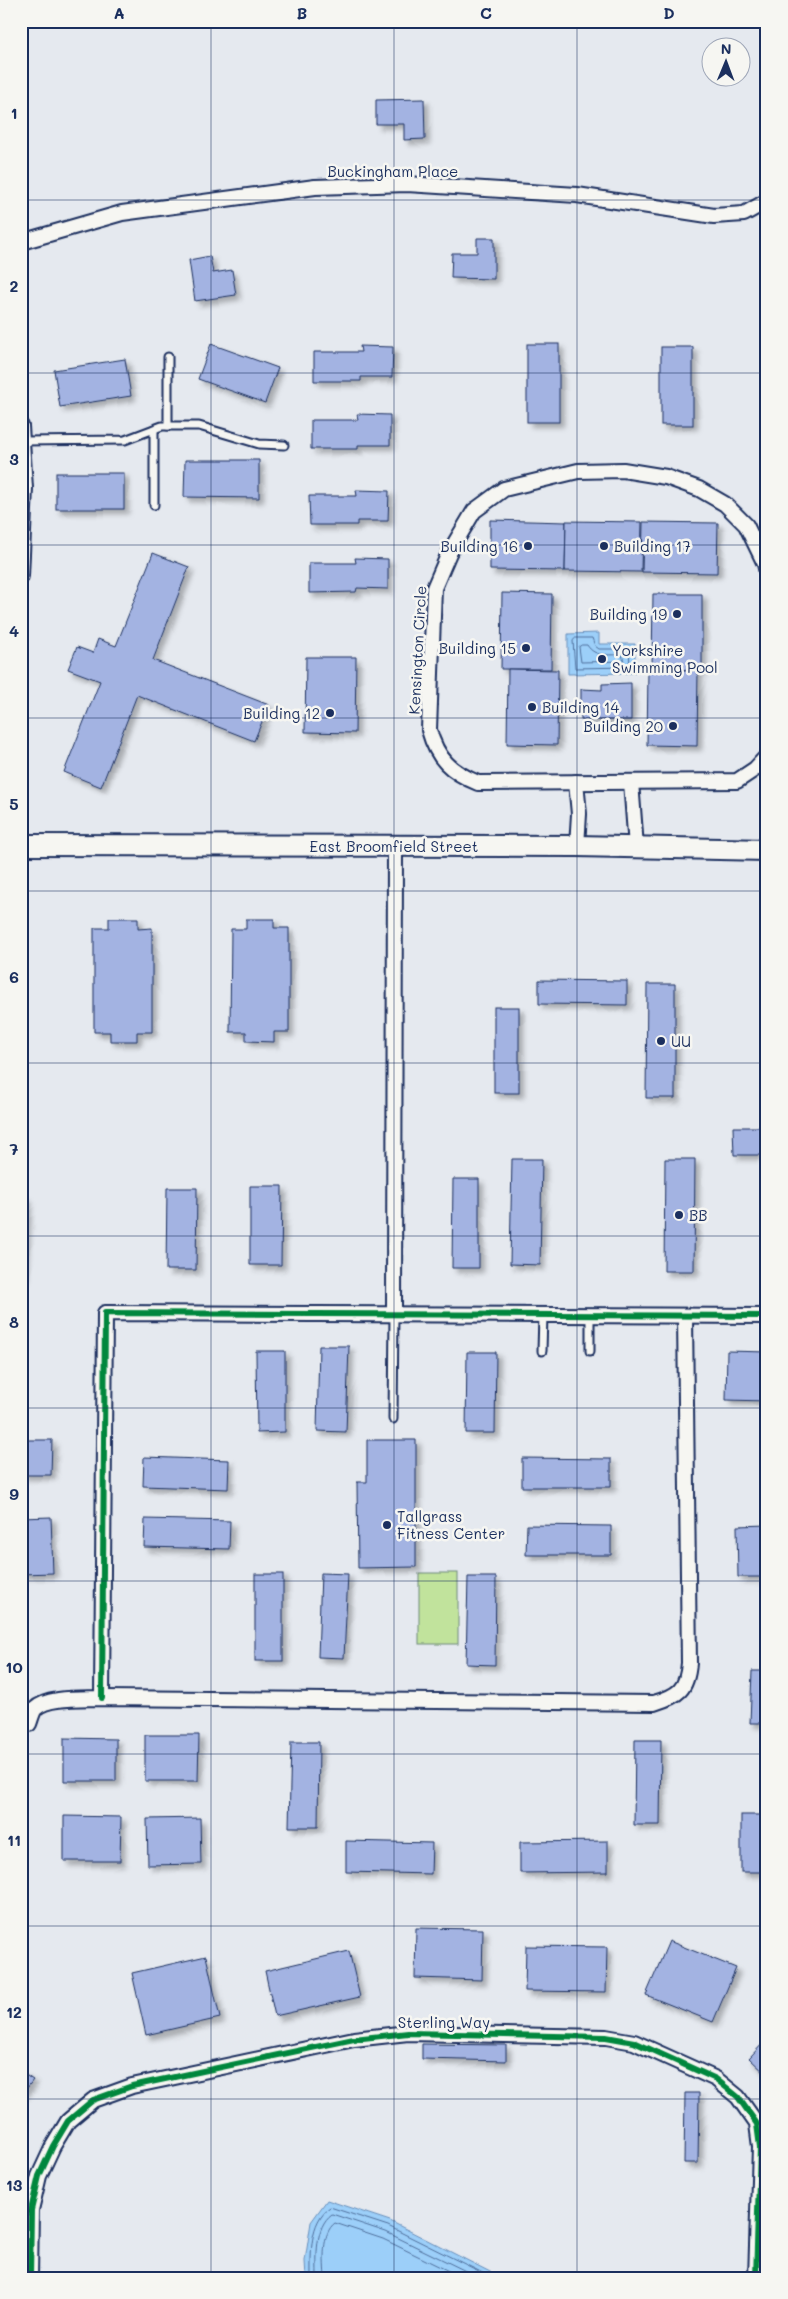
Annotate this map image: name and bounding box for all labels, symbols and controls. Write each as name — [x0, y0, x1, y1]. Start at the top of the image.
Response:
text: A — [113, 2, 125, 23]
text: B — [297, 2, 307, 23]
text: C — [480, 2, 492, 23]
text: D — [663, 2, 675, 23]
north arrow — [700, 38, 750, 88]
text: N — [721, 39, 732, 58]
text: 1 — [10, 102, 18, 123]
street label: Buckingham Place — [328, 161, 458, 181]
text: 2 — [10, 275, 19, 296]
text: 3 — [9, 448, 19, 469]
place label: Building 16 — [440, 536, 518, 556]
place label: Building 17 — [614, 536, 691, 556]
marker: Building 16 — [522, 540, 534, 552]
marker: Building 17 — [598, 540, 610, 552]
street label: Kensington Circle — [404, 585, 430, 715]
place label: Building 19 — [590, 604, 667, 624]
marker: Building 19 — [671, 608, 683, 620]
text: 4 — [9, 620, 19, 641]
place label: Building 15 — [439, 638, 516, 658]
place label: Yorkshire Swimming Pool — [612, 640, 718, 677]
marker: Building 15 — [520, 642, 532, 654]
marker: Yorkshire Swimming Pool — [596, 653, 608, 665]
place label: Building 14 — [542, 697, 619, 717]
marker: Building 14 — [526, 701, 538, 713]
place label: Building 12 — [243, 703, 320, 723]
marker: Building 12 — [324, 707, 336, 719]
place label: Building 20 — [584, 716, 663, 736]
marker: Building 20 — [667, 720, 679, 732]
text: 5 — [9, 793, 19, 814]
street label: East Broomfield Street — [310, 836, 478, 856]
text: 6 — [9, 966, 19, 987]
place label: UU — [671, 1031, 691, 1051]
marker: UU — [655, 1035, 667, 1047]
text: 7 — [10, 1138, 19, 1159]
place label: BB — [689, 1205, 708, 1225]
marker: BB — [673, 1209, 685, 1221]
text: 8 — [9, 1311, 19, 1332]
text: 9 — [9, 1483, 19, 1504]
place label: Tallgrass Fitness Center — [397, 1506, 505, 1543]
marker: Tallgrass Fitness Center — [381, 1519, 393, 1531]
text: 10 — [5, 1656, 23, 1677]
text: 11 — [7, 1829, 21, 1850]
text: 12 — [6, 2001, 22, 2022]
street label: Sterling Way — [398, 2012, 490, 2032]
text: 13 — [6, 2174, 23, 2195]

